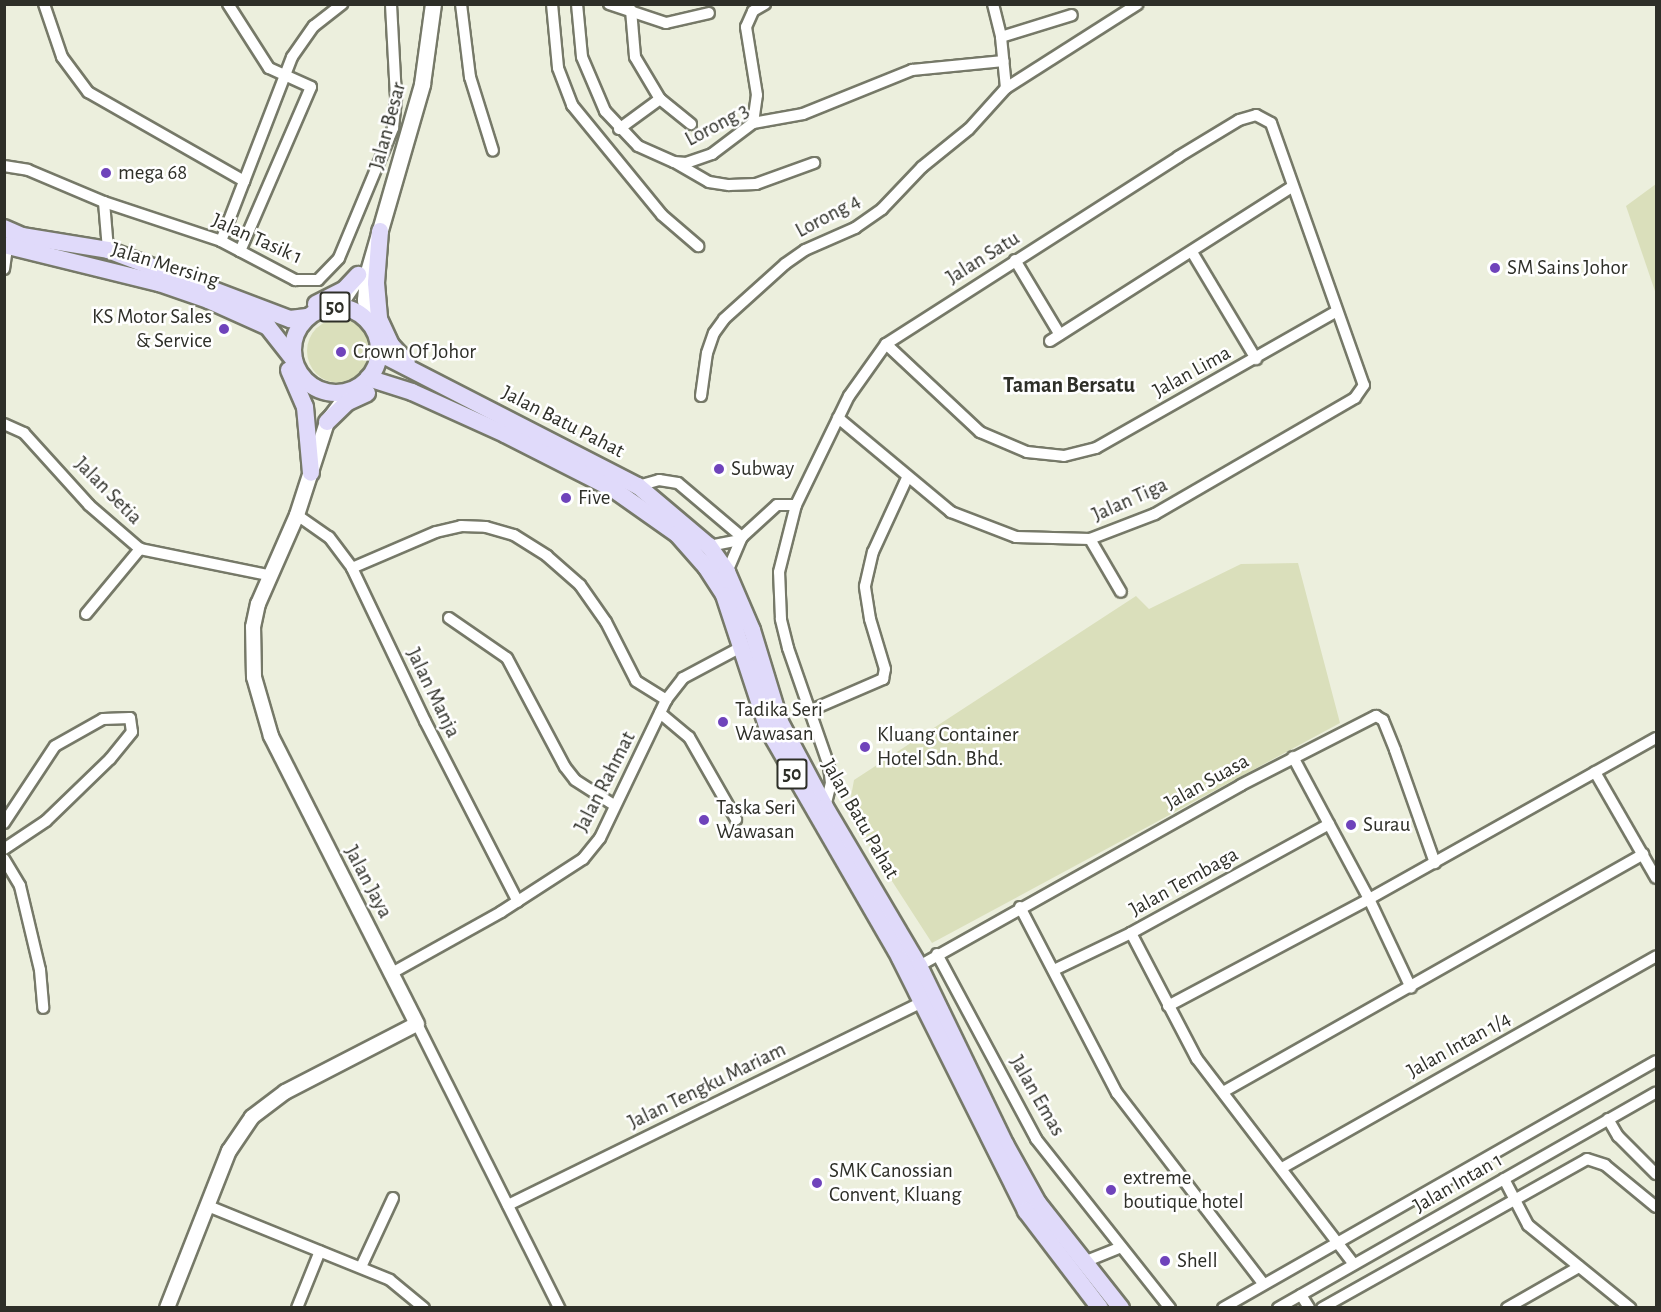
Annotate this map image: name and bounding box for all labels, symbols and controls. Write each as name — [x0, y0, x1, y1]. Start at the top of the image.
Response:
street label: Jalan Besar — [364, 79, 412, 173]
street label: Lorong 3 — [681, 98, 753, 152]
place label: mega 68 — [118, 160, 187, 186]
marker: mega 68 — [99, 166, 113, 180]
street label: Lorong 4 — [791, 188, 865, 244]
street label: Jalan Tasik 1 — [208, 208, 306, 270]
street label: Jalan Satu — [942, 226, 1024, 290]
street label: Jalan Mersing — [108, 237, 222, 293]
place label: SM Sains Johor — [1507, 255, 1627, 281]
marker: SM Sains Johor — [1488, 261, 1502, 275]
road number: 50 — [318, 290, 352, 324]
place label: KS Motor Sales & Service — [92, 304, 212, 354]
marker: KS Motor Sales & Service — [217, 322, 231, 336]
place label: Crown Of Johor — [353, 339, 476, 365]
street label: Jalan Lima — [1149, 340, 1235, 404]
marker: Crown Of Johor — [334, 345, 348, 359]
district label: Taman Bersatu — [1003, 373, 1135, 399]
street label: Jalan Batu Pahat — [498, 380, 628, 464]
street label: Jalan Setia — [69, 452, 147, 530]
place label: Subway — [731, 456, 794, 482]
marker: Subway — [712, 462, 726, 476]
street label: Jalan Tiga — [1088, 472, 1172, 528]
place label: Five — [578, 485, 610, 511]
marker: Five — [559, 491, 573, 505]
street label: Jalan Manja — [400, 644, 466, 742]
place label: Tadika Seri Wawasan — [735, 697, 823, 747]
marker: Tadika Seri Wawasan — [716, 715, 730, 729]
place label: Kluang Container Hotel Sdn. Bhd. — [877, 722, 1019, 772]
street label: Jalan Rahmat — [569, 727, 641, 837]
marker: Kluang Container Hotel Sdn. Bhd. — [858, 740, 872, 754]
street label: Jalan Suasa — [1160, 749, 1254, 815]
street label: Jalan Batu Pahat — [816, 755, 904, 883]
road number: 50 — [776, 757, 808, 791]
place label: Taska Seri Wawasan — [716, 795, 796, 845]
place label: Surau — [1363, 812, 1410, 838]
marker: Taska Seri Wawasan — [697, 813, 711, 827]
marker: Surau — [1344, 818, 1358, 832]
street label: Jalan Jaya — [338, 841, 398, 923]
street label: Jalan Tembaga — [1125, 842, 1243, 922]
street label: Jalan Intan 1/4 — [1403, 1006, 1515, 1084]
street label: Jalan Tengku Mariam — [624, 1037, 790, 1135]
street label: Jalan Emas — [1004, 1051, 1070, 1141]
street label: Jalan Intan 1 — [1409, 1147, 1507, 1219]
place label: SMK Canossian Convent, Kluang — [829, 1158, 961, 1208]
place label: extreme boutique hotel — [1123, 1165, 1244, 1215]
marker: SMK Canossian Convent, Kluang — [810, 1176, 824, 1190]
marker: extreme boutique hotel — [1104, 1183, 1118, 1197]
place label: Shell — [1177, 1248, 1218, 1274]
marker: Shell — [1158, 1254, 1172, 1268]

